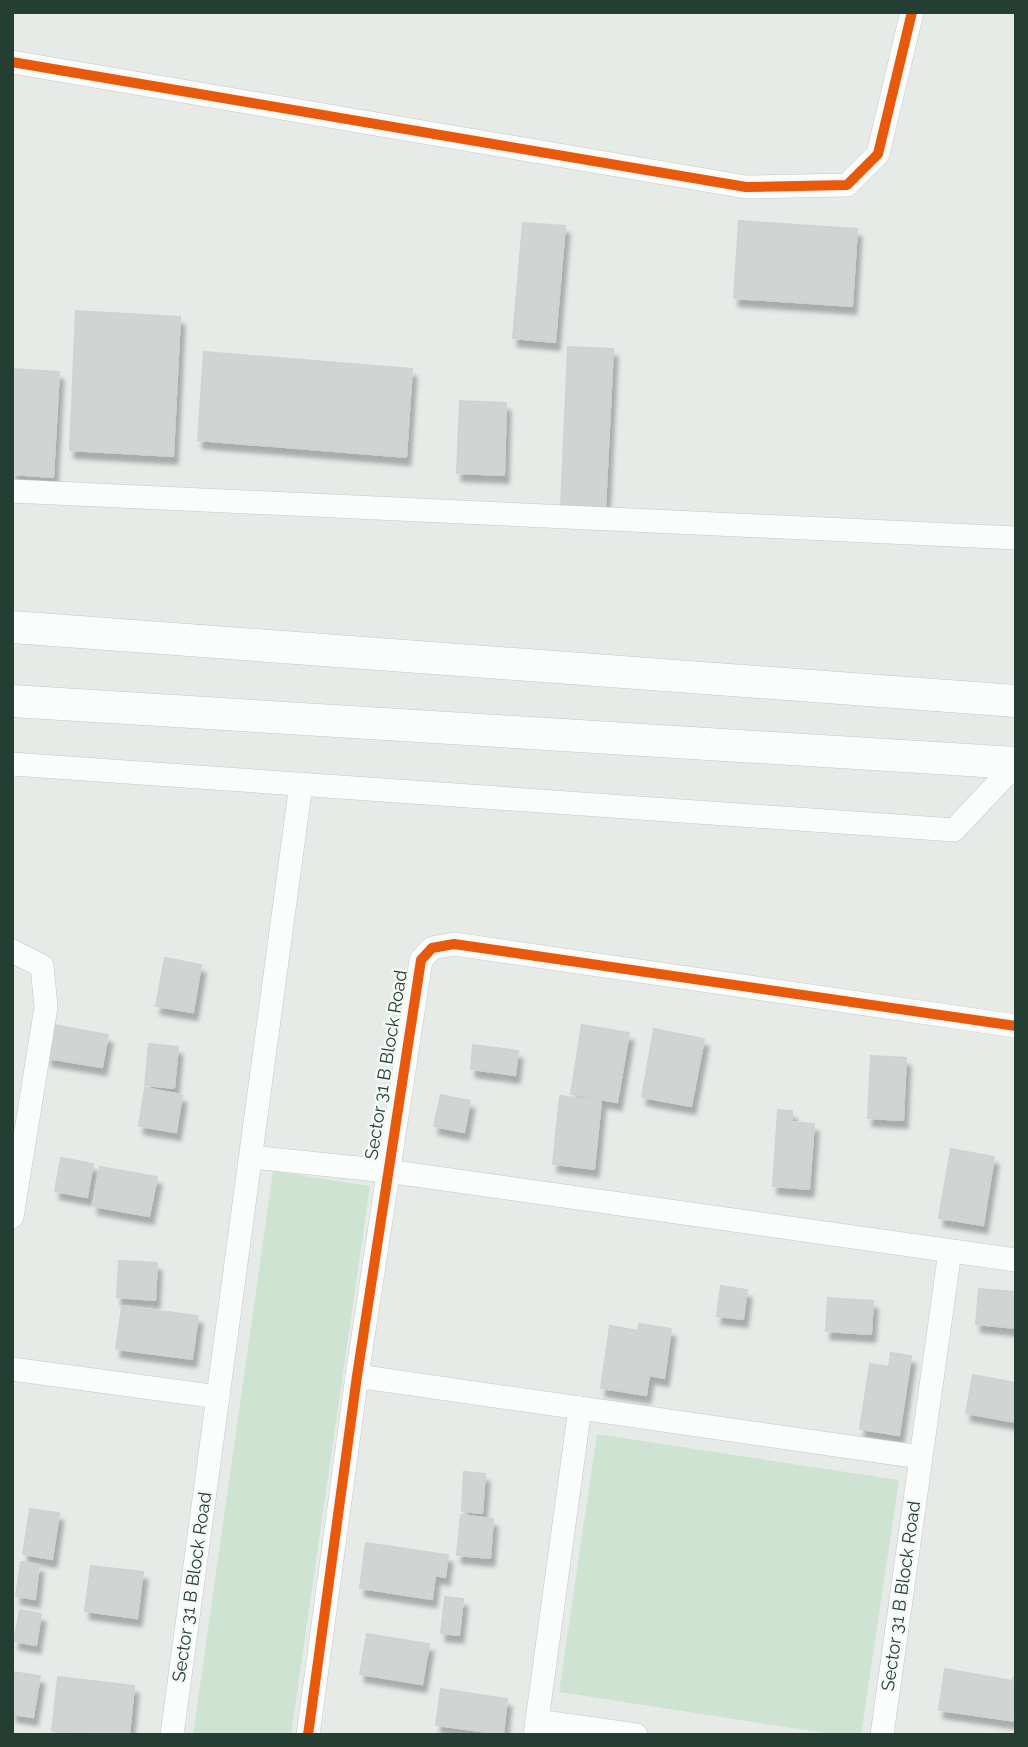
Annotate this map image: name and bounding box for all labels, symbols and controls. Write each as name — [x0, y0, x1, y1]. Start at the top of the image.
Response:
street label: Sector 31 B Block Road — [360, 969, 411, 1161]
street label: Sector 31 B Block Road — [168, 1491, 215, 1683]
street label: Sector 31 B Block Road — [877, 1500, 924, 1692]

